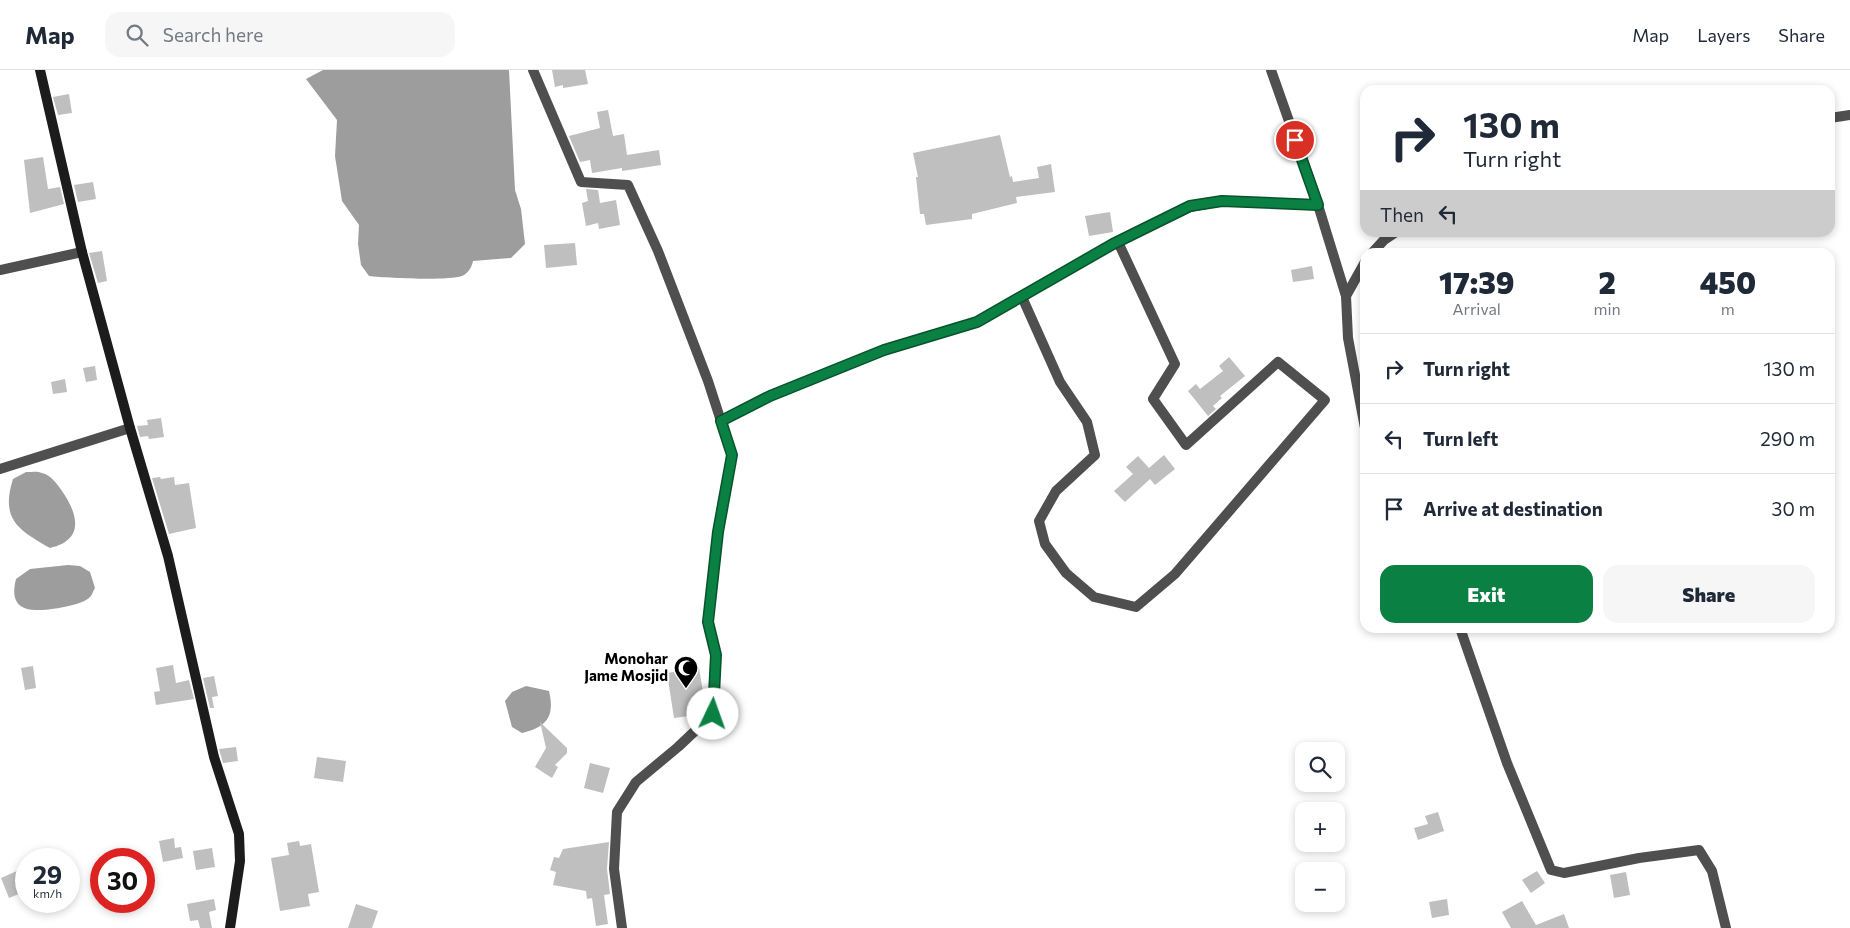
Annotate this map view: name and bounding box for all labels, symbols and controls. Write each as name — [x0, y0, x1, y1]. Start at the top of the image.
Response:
search box — [105, 12, 455, 57]
text: Map — [25, 20, 75, 49]
icon: search — [123, 21, 151, 49]
text: Search here — [163, 23, 263, 46]
text: Map — [1632, 24, 1669, 46]
text: Layers — [1697, 24, 1750, 46]
text: Share — [1778, 24, 1825, 46]
text: 130 m — [1463, 102, 1560, 145]
icon: right — [1380, 105, 1445, 170]
pin — [1274, 119, 1316, 161]
icon: arrive — [1281, 126, 1309, 154]
text: Turn right — [1463, 145, 1561, 172]
icon: left — [1434, 200, 1462, 228]
text: Then — [1380, 203, 1424, 226]
text: 17:39 — [1439, 263, 1515, 300]
text: 2 — [1598, 263, 1616, 300]
text: 450 — [1700, 263, 1756, 300]
text: Arrival — [1453, 299, 1501, 318]
text: min — [1593, 299, 1621, 318]
text: m — [1721, 299, 1735, 318]
icon: right — [1380, 355, 1408, 383]
text: Turn right — [1423, 357, 1510, 380]
text: 130 m — [1763, 357, 1815, 380]
icon: left — [1380, 425, 1408, 453]
text: Turn left — [1423, 427, 1498, 450]
text: 290 m — [1760, 427, 1815, 450]
icon: arrive — [1380, 495, 1408, 523]
text: Arrive at destination — [1423, 497, 1603, 520]
text: 30 m — [1772, 497, 1815, 520]
button: Exit — [1380, 565, 1593, 623]
button: Share — [1603, 565, 1815, 623]
place label: Monohar Jame Mosjid — [584, 649, 668, 684]
mosque icon: Monohar Jame Mosjid — [673, 655, 699, 689]
position arrow — [686, 687, 738, 739]
map controls — [1295, 742, 1345, 912]
button: search — [1295, 742, 1345, 792]
button: + — [1295, 802, 1345, 852]
speed limit sign: 30 — [90, 848, 155, 913]
text: 29 — [33, 859, 62, 889]
button: − — [1295, 862, 1345, 912]
text: km/h — [33, 886, 62, 900]

